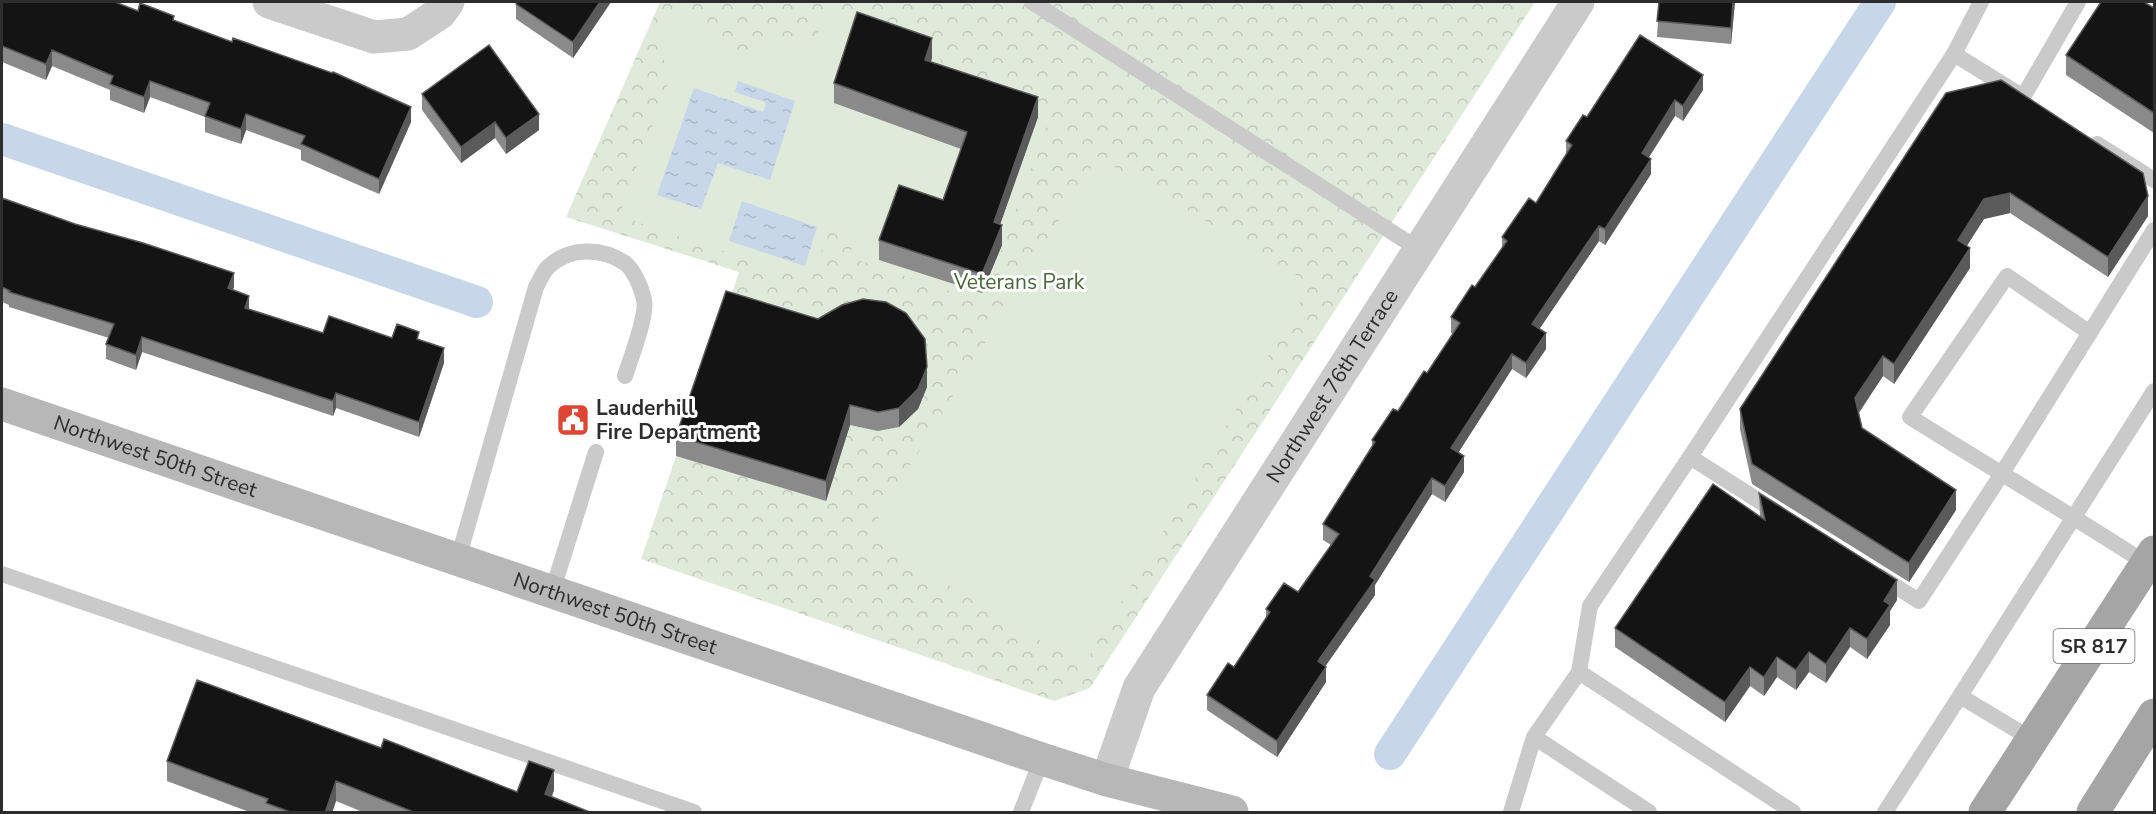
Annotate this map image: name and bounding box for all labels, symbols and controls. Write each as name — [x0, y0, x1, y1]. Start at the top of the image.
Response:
park label: Veterans Park — [953, 268, 1085, 296]
street label: Northwest 76th Terrace — [1260, 284, 1405, 488]
place label: Lauderhill Fire Department — [596, 394, 758, 446]
public building icon: Lauderhill Fire Department — [555, 402, 591, 438]
street label: Northwest 50th Street — [50, 409, 261, 504]
street label: Northwest 50th Street — [510, 566, 721, 661]
road number: SR 817 — [2054, 629, 2134, 663]

